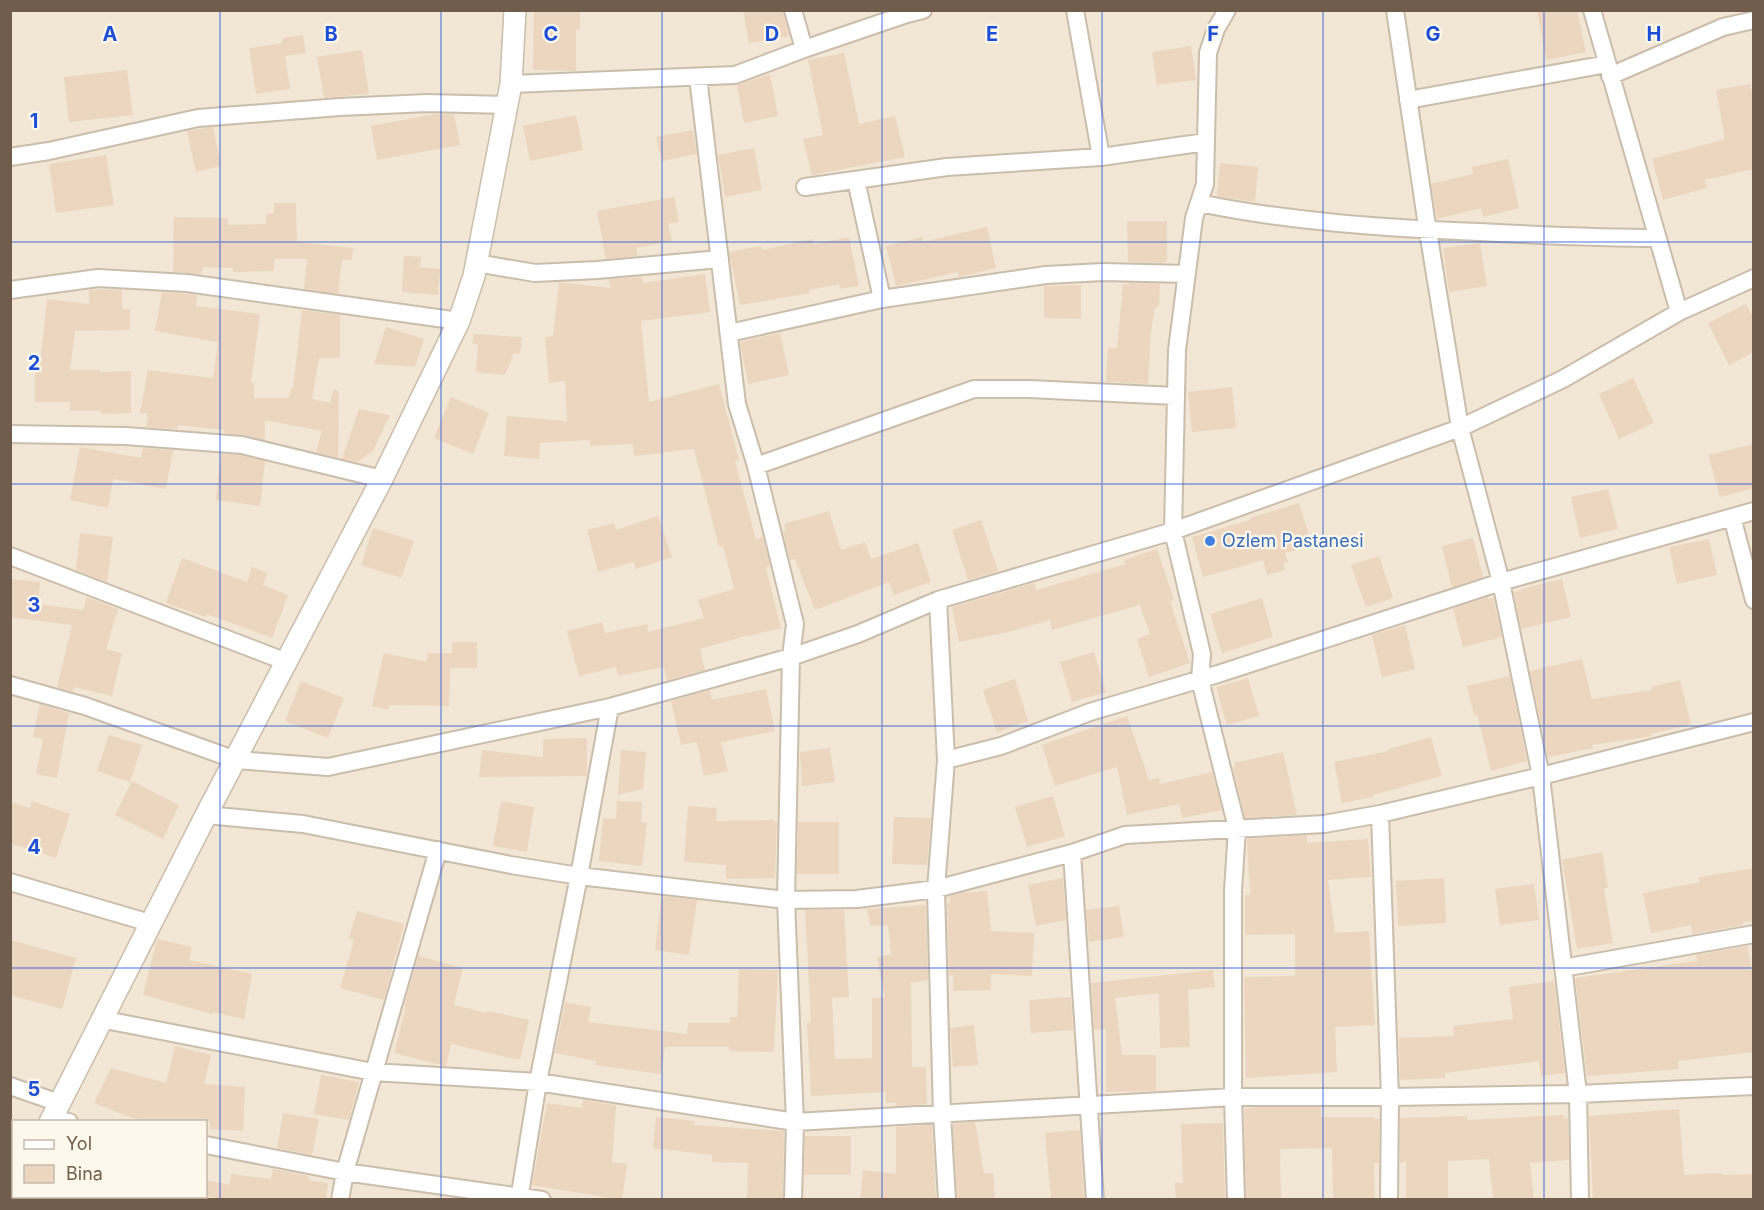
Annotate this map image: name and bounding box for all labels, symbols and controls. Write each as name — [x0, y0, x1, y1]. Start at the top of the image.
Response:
text: A — [103, 22, 118, 46]
text: B — [324, 22, 338, 46]
text: C — [544, 22, 558, 46]
text: D — [765, 22, 779, 46]
text: E — [986, 22, 998, 46]
text: F — [1207, 22, 1219, 46]
text: G — [1425, 22, 1441, 46]
text: H — [1647, 22, 1661, 46]
text: 1 — [30, 109, 38, 133]
text: 2 — [28, 351, 40, 375]
place label: Ozlem Pastanesi — [1222, 530, 1364, 551]
marker: Ozlem Pastanesi — [1203, 534, 1217, 548]
text: 3 — [28, 593, 40, 617]
text: 4 — [27, 835, 41, 859]
text: 5 — [28, 1077, 40, 1101]
legend — [12, 1120, 207, 1198]
text: Yol — [66, 1133, 92, 1154]
text: Bina — [66, 1163, 103, 1184]

